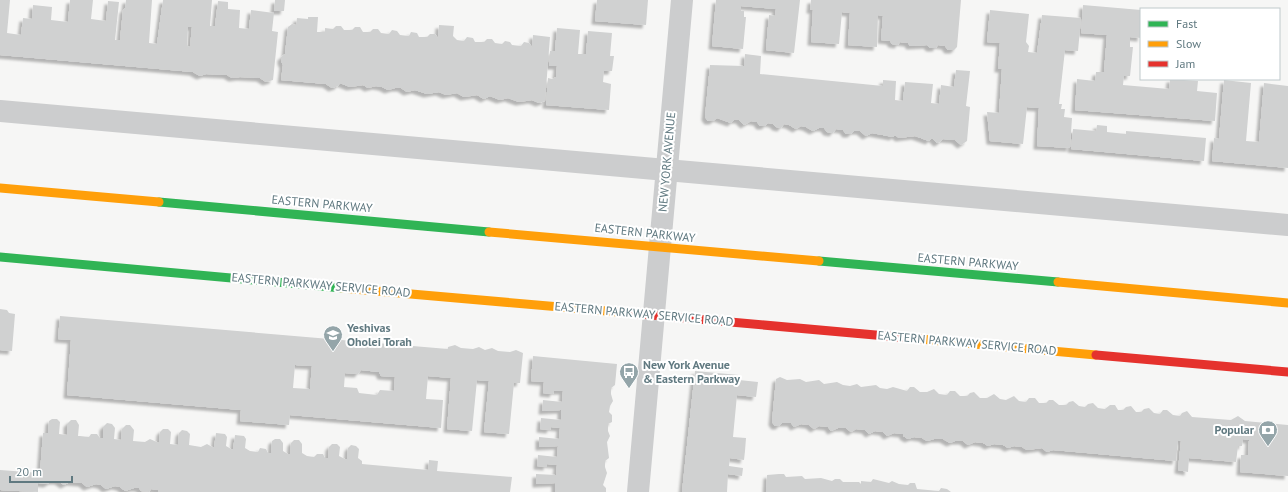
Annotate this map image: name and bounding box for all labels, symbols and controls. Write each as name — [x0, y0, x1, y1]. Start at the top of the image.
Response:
legend — [1140, 8, 1280, 80]
text: Fast — [1176, 16, 1197, 31]
text: Slow — [1176, 36, 1201, 51]
text: Jam — [1175, 56, 1195, 71]
street label: NEW YORK AVENUE — [655, 111, 678, 213]
street label: EASTERN PARKWAY — [271, 192, 373, 215]
street label: EASTERN PARKWAY — [594, 220, 696, 245]
street label: EASTERN PARKWAY — [917, 250, 1019, 273]
street label: EASTERN PARKWAY SERVICE ROAD — [231, 269, 411, 300]
street label: EASTERN PARKWAY SERVICE ROAD — [554, 298, 734, 329]
place label: Yeshivas Oholei Torah — [346, 320, 412, 349]
school or university icon: Yeshivas Oholei Torah — [322, 324, 344, 352]
street label: EASTERN PARKWAY SERVICE ROAD — [877, 327, 1057, 358]
place label: New York Avenue & Eastern Parkway — [643, 357, 740, 386]
bus stop icon: New York Avenue & Eastern Parkway — [618, 361, 640, 389]
bank icon: Popular — [1257, 419, 1279, 447]
place label: Popular — [1214, 422, 1255, 437]
scale bar — [10, 458, 72, 484]
text: 20 m — [16, 464, 42, 479]

